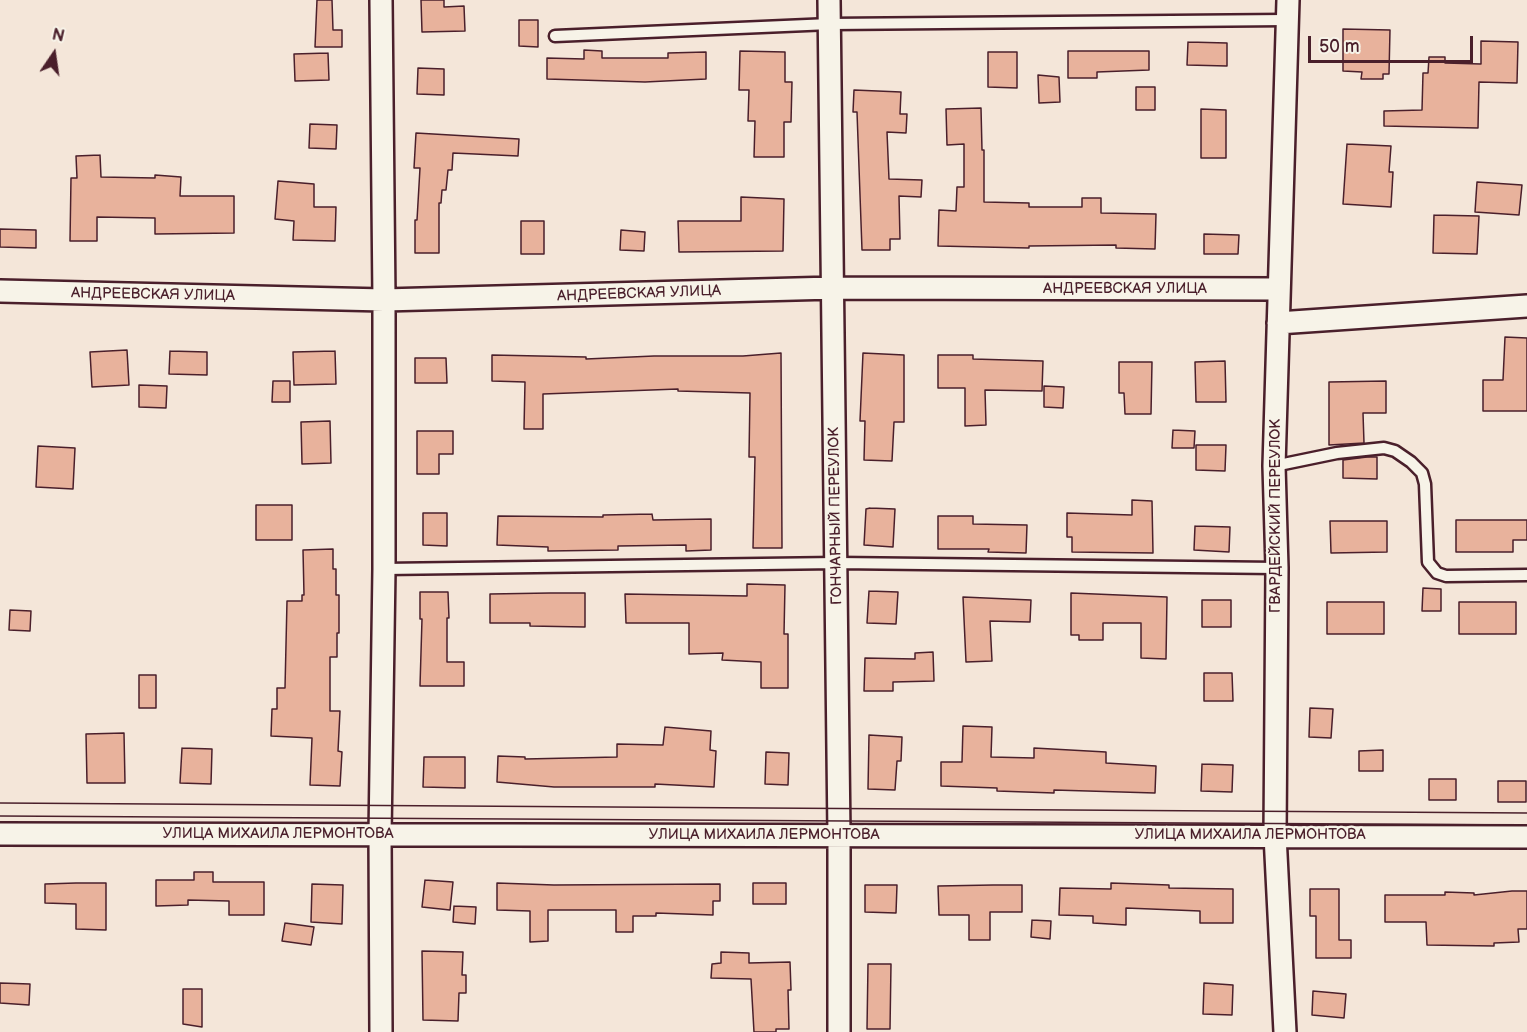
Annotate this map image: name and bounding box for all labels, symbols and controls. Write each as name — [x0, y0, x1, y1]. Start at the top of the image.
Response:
north arrow — [24, 24, 84, 84]
scale bar — [1311, 24, 1476, 62]
text: N — [50, 25, 66, 47]
text: 50 m — [1319, 36, 1360, 57]
street label: АНДРЕЕВСКАЯ УЛИЦА — [1043, 280, 1207, 298]
street label: АНДРЕЕВСКАЯ УЛИЦА — [557, 282, 721, 306]
street label: АНДРЕЕВСКАЯ УЛИЦА — [71, 285, 235, 305]
street label: ГВАРДЕЙСКИЙ ПЕРЕУЛОК — [1267, 419, 1285, 613]
street label: ГОНЧАРНЫЙ ПЕРЕУЛОК — [825, 427, 847, 605]
street label: УЛИЦА МИХАИЛА ЛЕРМОНТОВА — [162, 825, 394, 843]
street label: УЛИЦА МИХАИЛА ЛЕРМОНТОВА — [648, 826, 880, 844]
street label: УЛИЦА МИХАИЛА ЛЕРМОНТОВА — [1134, 826, 1366, 844]

